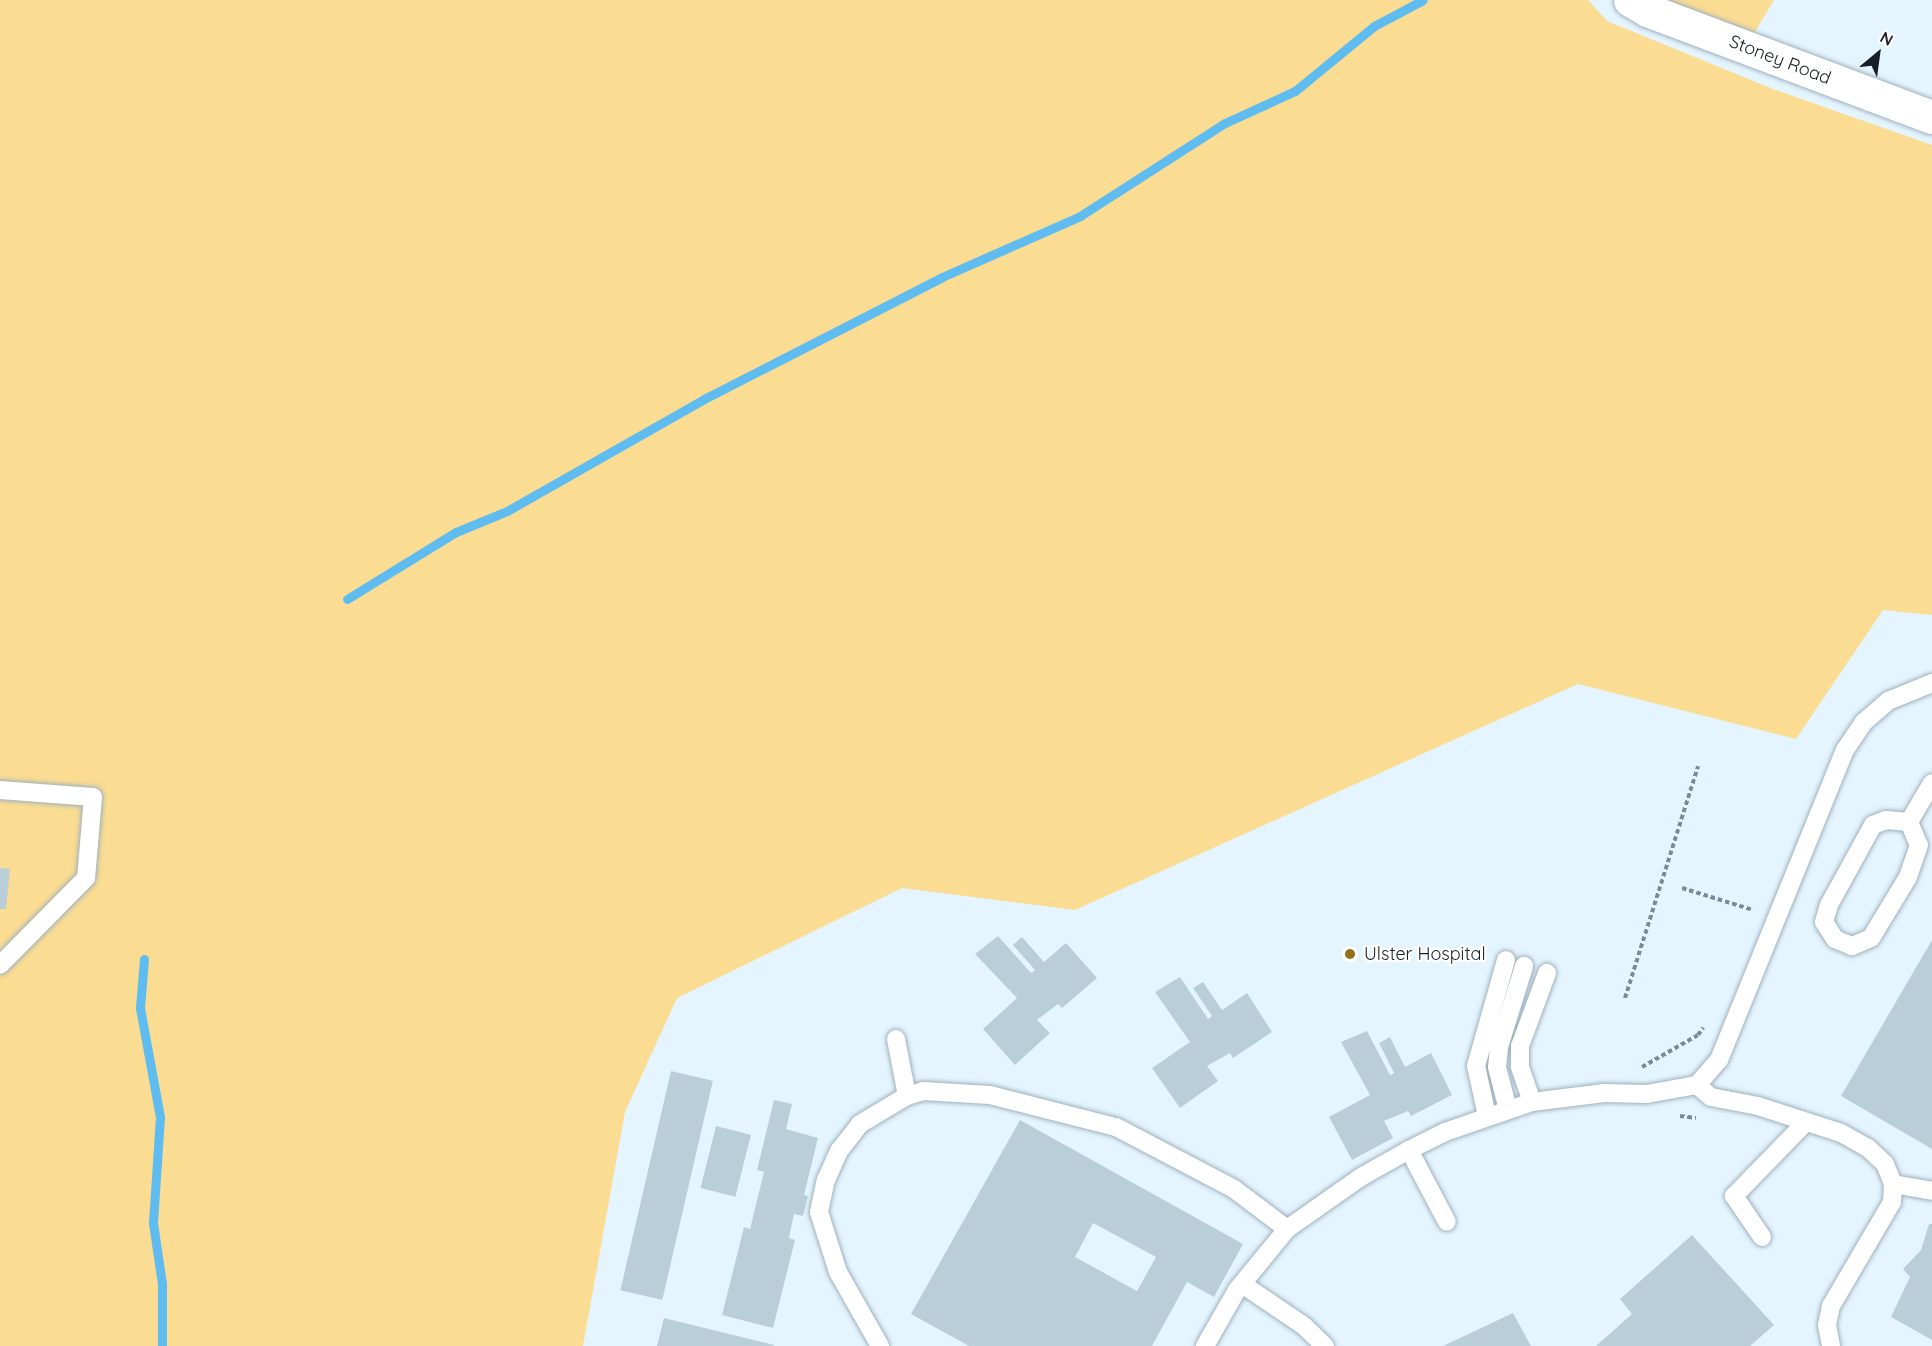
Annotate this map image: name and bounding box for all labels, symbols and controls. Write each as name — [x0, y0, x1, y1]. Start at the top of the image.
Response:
north arrow — [1848, 24, 1908, 84]
text: N — [1877, 27, 1897, 50]
street label: Stoney Road — [1726, 31, 1834, 89]
place label: Ulster Hospital — [1364, 943, 1486, 965]
marker: Ulster Hospital — [1341, 945, 1359, 963]

